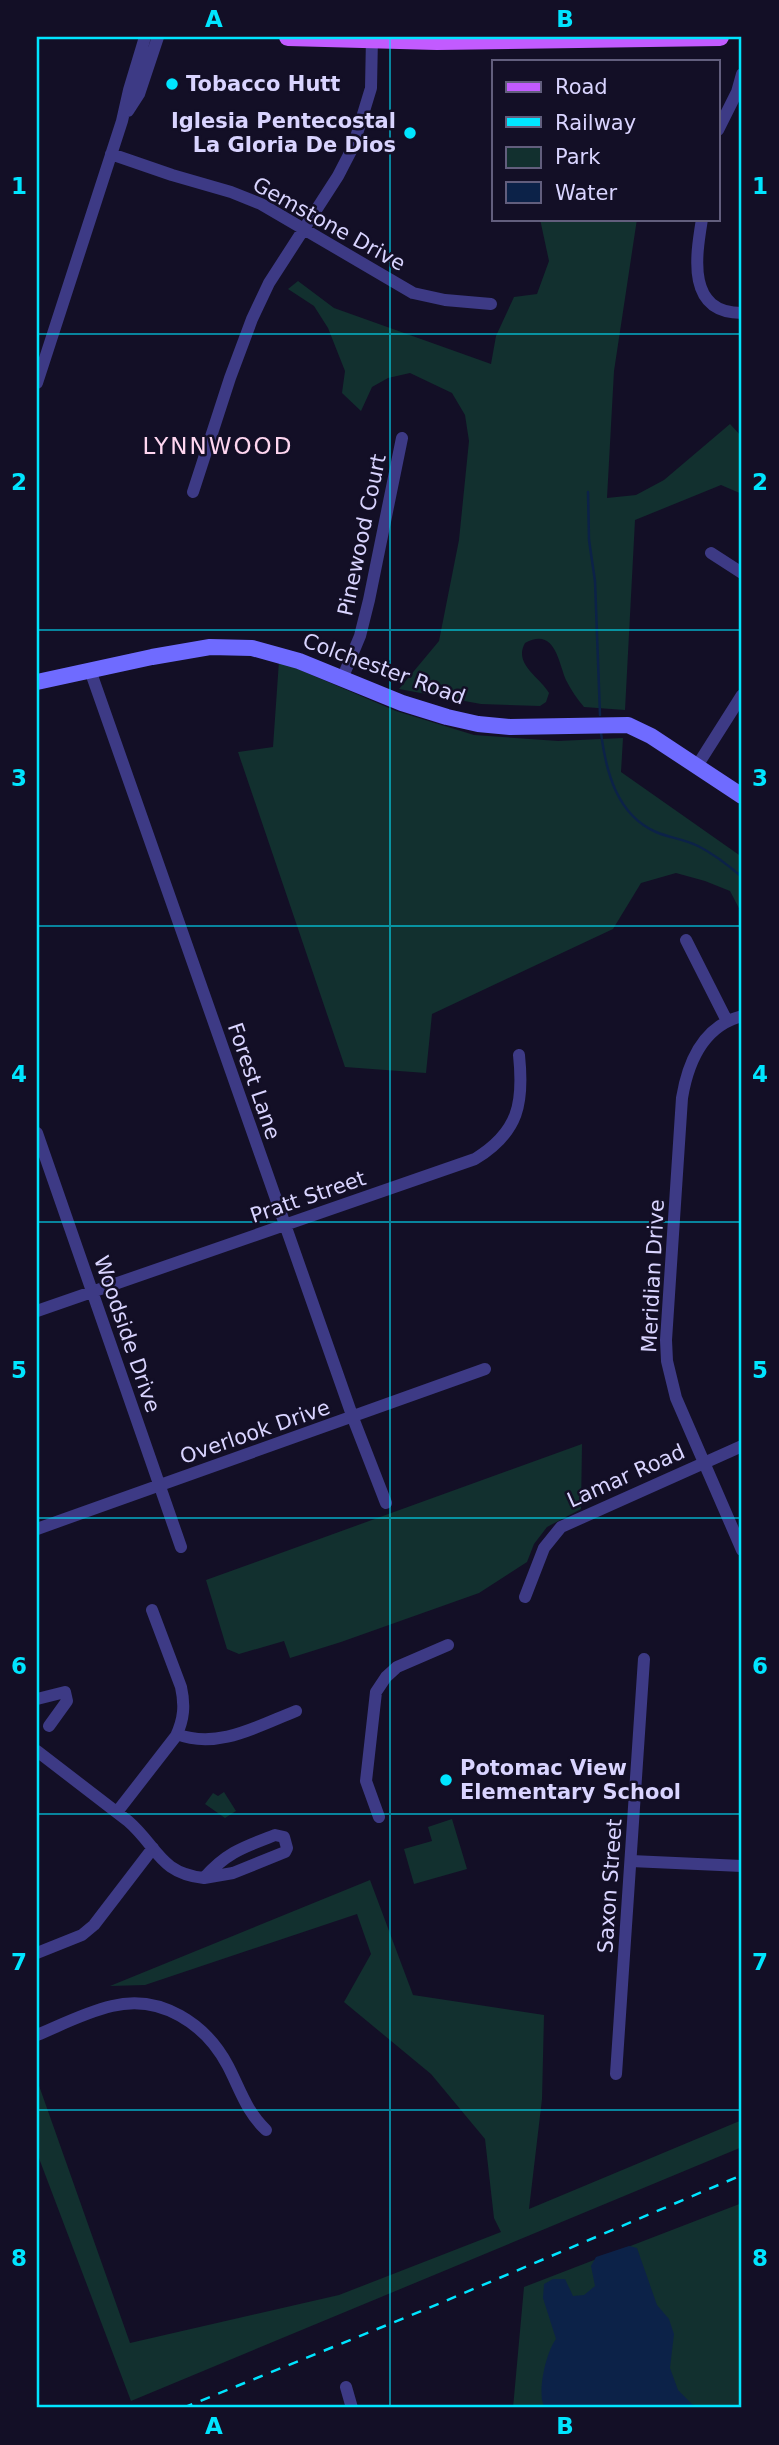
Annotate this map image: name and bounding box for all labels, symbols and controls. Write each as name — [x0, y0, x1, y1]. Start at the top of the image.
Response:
text: A — [205, 6, 223, 32]
text: B — [556, 6, 574, 32]
legend — [492, 60, 720, 220]
place label: Tobacco Hutt — [186, 72, 340, 96]
text: Road — [555, 75, 608, 99]
marker: Tobacco Hutt — [164, 76, 180, 92]
place label: Iglesia Pentecostal La Gloria De Dios — [171, 109, 396, 157]
text: Railway — [555, 111, 636, 135]
marker: Iglesia Pentecostal La Gloria De Dios — [402, 125, 418, 141]
text: Park — [555, 145, 601, 169]
street label: Gemstone Drive — [249, 172, 409, 276]
text: 1 — [11, 173, 27, 199]
text: 1 — [752, 173, 768, 199]
text: Water — [555, 181, 617, 205]
district label: LYNNWOOD — [143, 433, 293, 459]
street label: Pinewood Court — [333, 452, 391, 618]
text: 2 — [11, 469, 27, 495]
text: 2 — [752, 469, 768, 495]
street label: Colchester Road — [299, 628, 469, 710]
text: 3 — [11, 765, 27, 791]
text: 3 — [752, 765, 768, 791]
street label: Forest Lane — [223, 1019, 285, 1143]
text: 4 — [11, 1061, 27, 1087]
text: 4 — [752, 1061, 768, 1087]
street label: Pratt Street — [247, 1166, 369, 1228]
street label: Meridian Drive — [637, 1199, 669, 1353]
street label: Woodside Drive — [89, 1252, 165, 1416]
text: 5 — [11, 1357, 27, 1383]
text: 5 — [752, 1357, 768, 1383]
street label: Overlook Drive — [177, 1395, 333, 1469]
street label: Lamar Road — [564, 1439, 688, 1513]
text: 6 — [11, 1653, 27, 1679]
text: 6 — [752, 1653, 768, 1679]
place label: Potomac View Elementary School — [460, 1756, 681, 1804]
marker: Potomac View Elementary School — [438, 1772, 454, 1788]
street label: Saxon Street — [593, 1818, 627, 1954]
text: 7 — [11, 1949, 27, 1975]
text: 7 — [752, 1949, 768, 1975]
text: 8 — [11, 2245, 27, 2271]
text: 8 — [752, 2245, 768, 2271]
text: A — [205, 2413, 223, 2439]
text: B — [556, 2413, 574, 2439]

